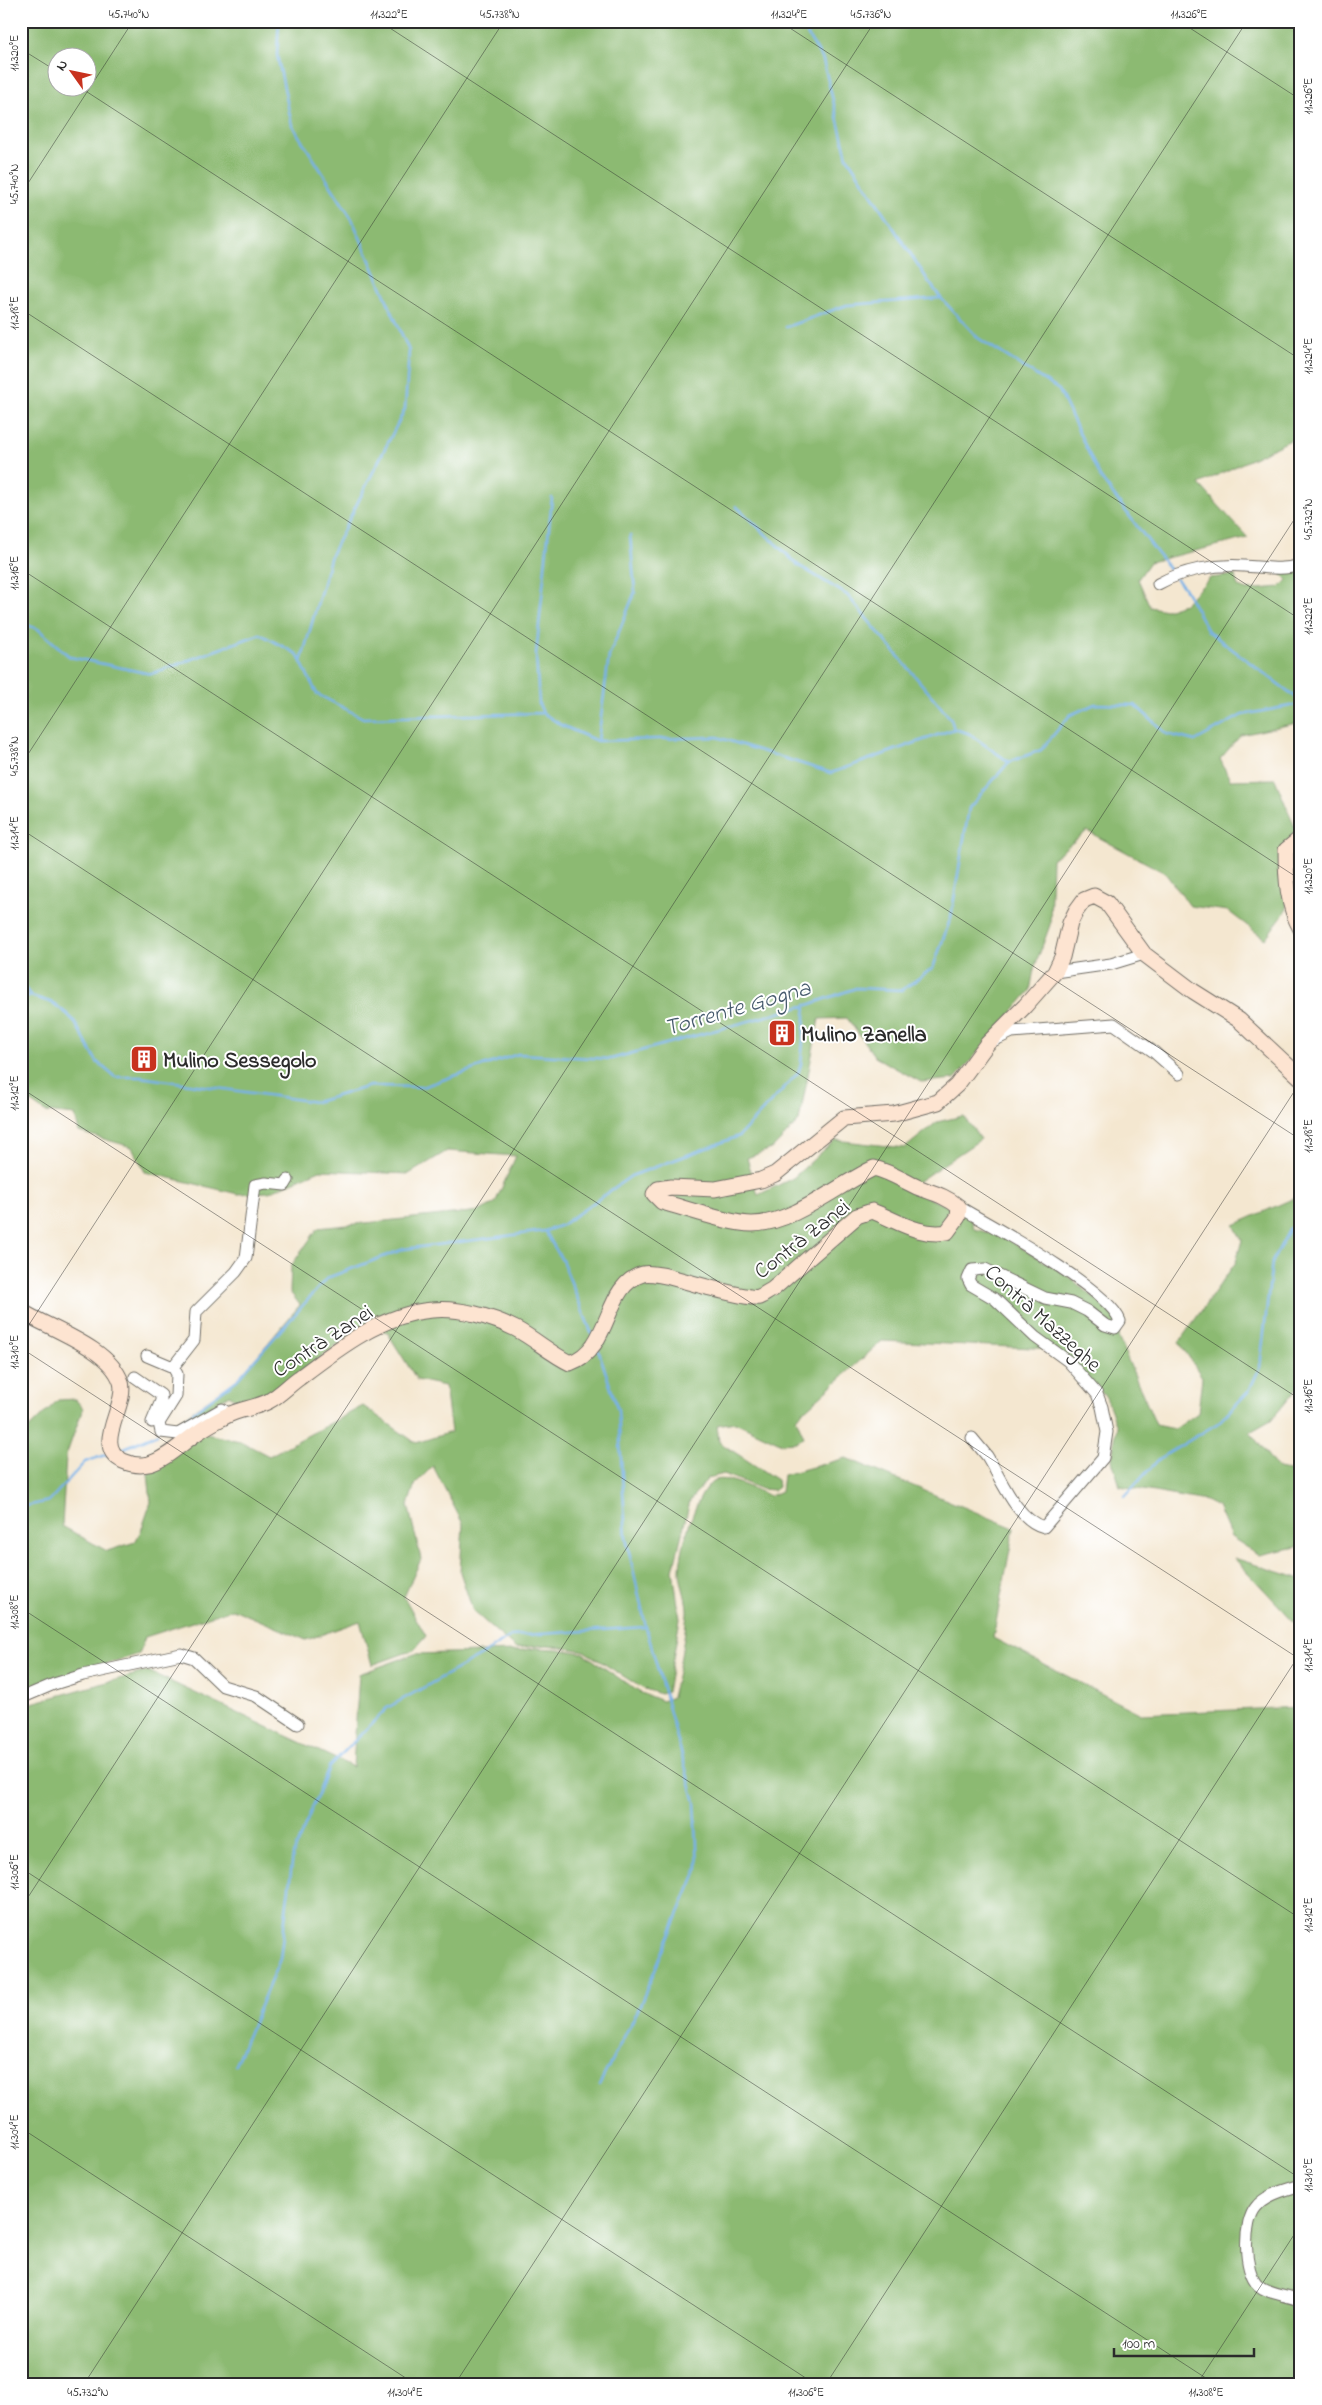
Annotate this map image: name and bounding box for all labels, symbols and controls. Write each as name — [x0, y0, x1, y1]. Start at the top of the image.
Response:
text: 45.740°N — [109, 6, 149, 24]
text: 11.322°E — [370, 6, 408, 24]
text: 45.738°N — [480, 6, 520, 24]
text: 11.324°E — [771, 6, 807, 24]
text: 45.736°N — [851, 6, 891, 24]
text: 11.326°E — [1171, 6, 1207, 24]
text: 11.320°E — [6, 35, 24, 71]
north arrow — [48, 48, 98, 98]
text: N — [51, 56, 74, 75]
text: 11.326°E — [1300, 78, 1318, 114]
text: 45.740°N — [6, 164, 24, 204]
text: 11.318°E — [6, 296, 24, 330]
text: 11.324°E — [1300, 338, 1318, 374]
text: 45.732°N — [1300, 498, 1318, 540]
text: 11.316°E — [6, 556, 24, 590]
text: 11.322°E — [1300, 597, 1318, 635]
text: 45.738°N — [6, 736, 24, 776]
text: 11.314°E — [6, 816, 24, 850]
text: 11.320°E — [1300, 858, 1318, 894]
water label: Torrente Gogna — [660, 972, 816, 1047]
building icon: Mulino Zanella — [767, 1018, 797, 1048]
place label: Mulino Zanella — [801, 1020, 927, 1052]
building icon: Mulino Sessegolo — [129, 1044, 159, 1074]
place label: Mulino Sessegolo — [163, 1046, 316, 1079]
text: 11.312°E — [6, 1075, 24, 1111]
text: 11.318°E — [1300, 1119, 1318, 1153]
street label: Contrà Zanei — [748, 1193, 858, 1288]
street label: Contrà Mazzeghe — [976, 1258, 1108, 1381]
street label: Contrà Zanei — [267, 1298, 380, 1387]
text: 11.310°E — [6, 1335, 24, 1369]
text: 11.316°E — [1300, 1379, 1318, 1413]
text: 11.308°E — [6, 1594, 24, 1630]
text: 11.314°E — [1300, 1638, 1318, 1672]
text: 11.306°E — [6, 1854, 24, 1890]
text: 11.312°E — [1300, 1897, 1318, 1933]
text: 11.304°E — [6, 2114, 24, 2150]
text: 11.310°E — [1300, 2158, 1318, 2192]
scale bar — [1114, 2325, 1254, 2357]
text: 100 m — [1122, 2333, 1155, 2355]
text: 45.732°N — [67, 2384, 109, 2402]
text: 11.304°E — [387, 2384, 423, 2402]
text: 11.306°E — [788, 2384, 824, 2402]
text: 11.308°E — [1188, 2384, 1224, 2402]

